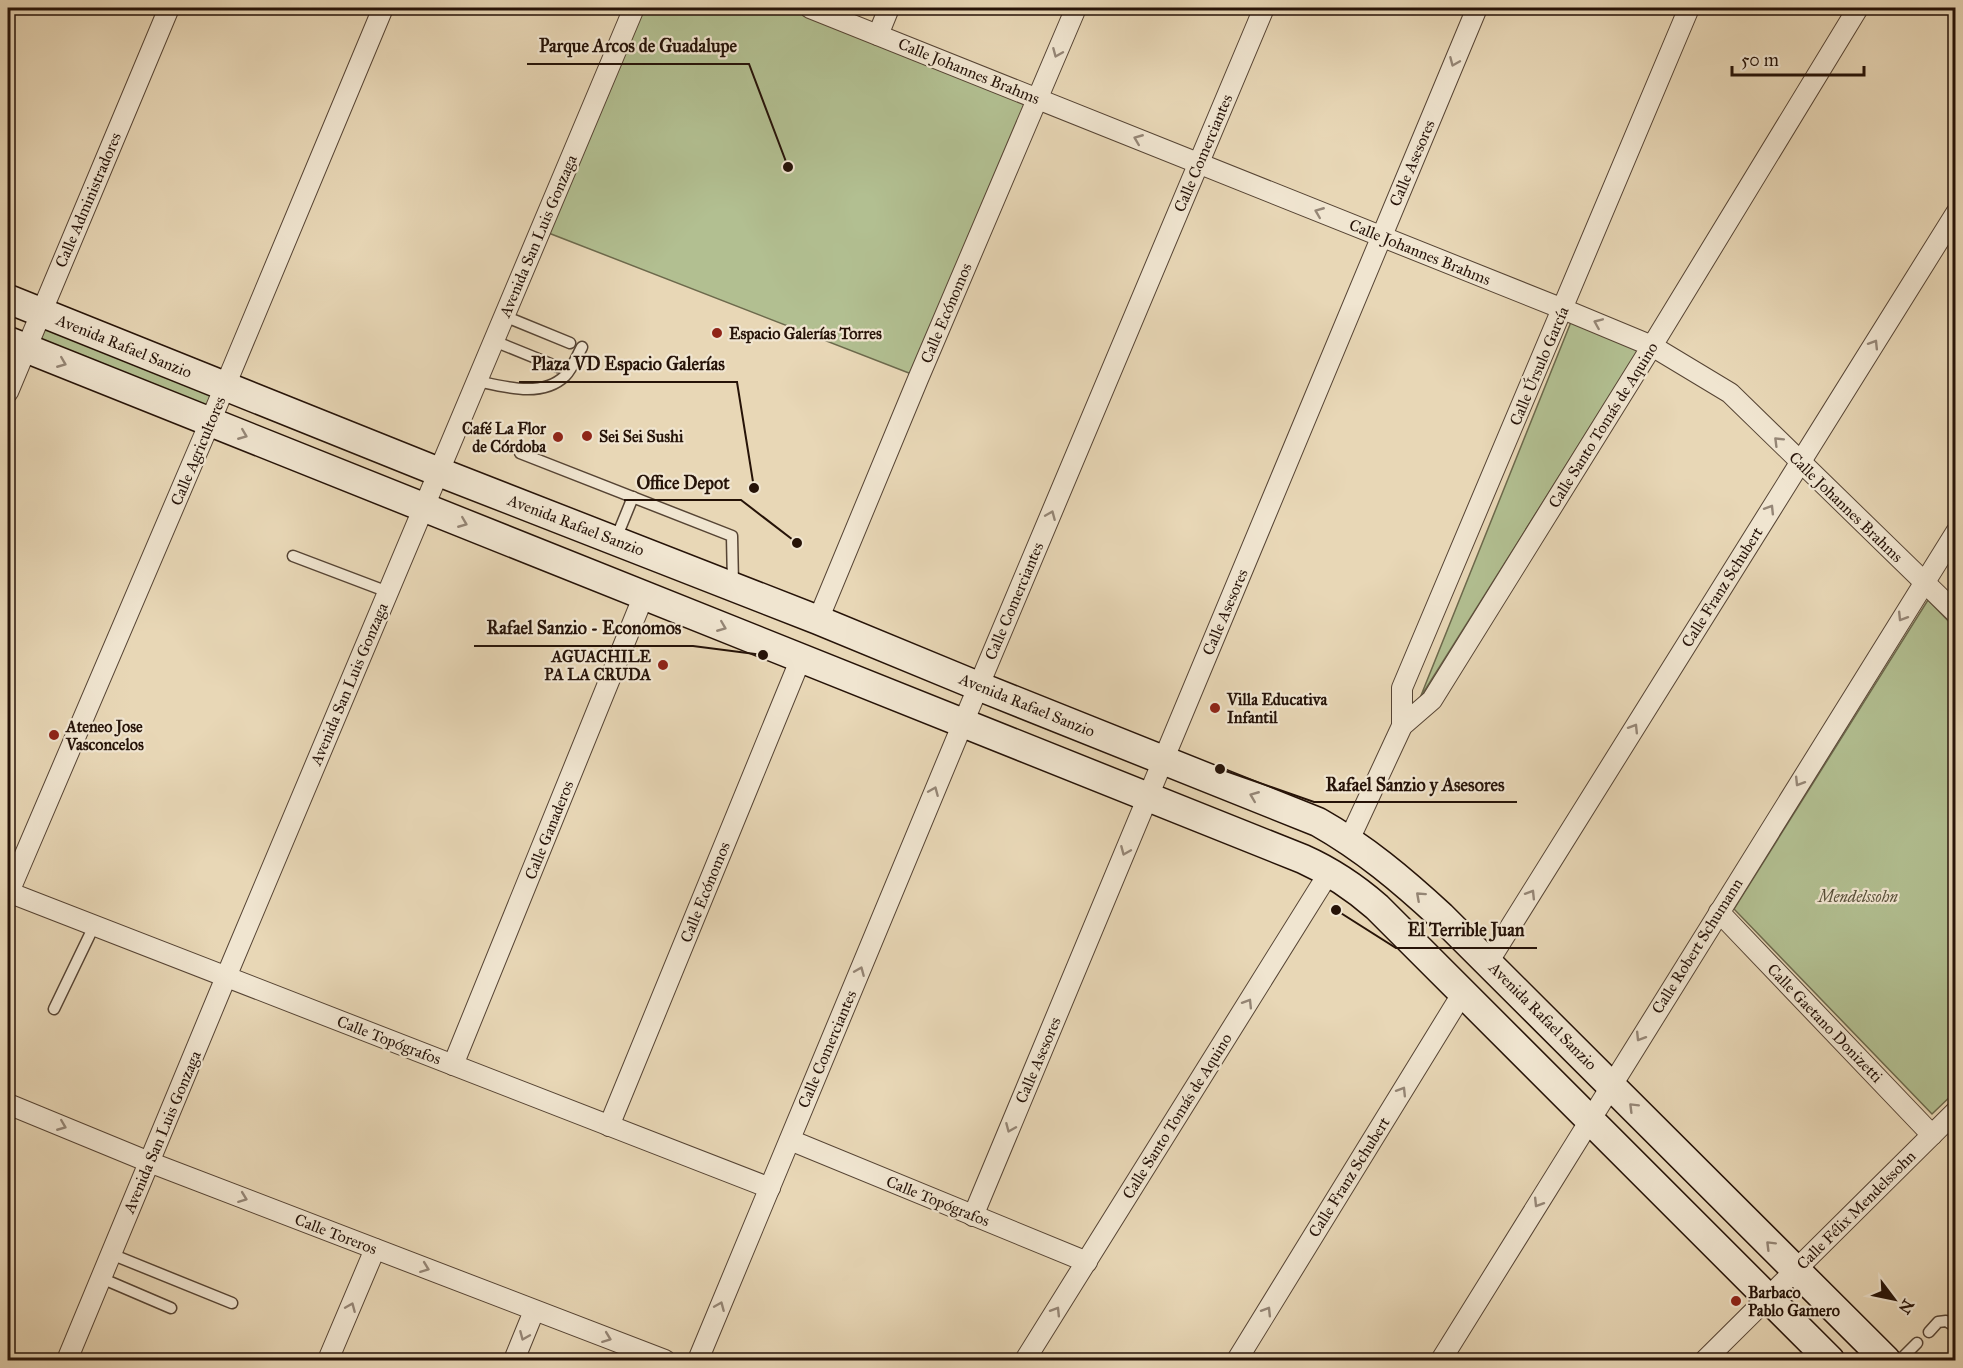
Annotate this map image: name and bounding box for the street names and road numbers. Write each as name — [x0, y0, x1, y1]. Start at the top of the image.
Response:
street label: Calle Johannes Brahms — [895, 34, 1043, 109]
street label: Calle Comerciantes — [1170, 91, 1236, 215]
street label: Calle Asesores — [1385, 117, 1439, 209]
street label: Calle Administradores — [51, 129, 125, 270]
street label: Avenida San Luis Gonzaga — [495, 152, 582, 321]
street label: Calle Johannes Brahms — [1346, 215, 1494, 290]
street label: Calle Ecónomos — [916, 260, 976, 366]
street label: Calle Úrsulo García — [1504, 303, 1573, 428]
street label: Avenida Rafael Sanzio — [52, 310, 195, 382]
street label: Calle Santo Tomás de Aquino — [1544, 339, 1663, 512]
street label: Calle Agricultores — [166, 393, 231, 509]
street label: Calle Johannes Brahms — [1784, 448, 1907, 567]
street label: Avenida Rafael Sanzio — [504, 490, 647, 560]
street label: Calle Franz Schubert — [1677, 523, 1767, 651]
street label: Calle Comerciantes — [981, 539, 1047, 663]
street label: Calle Asesores — [1198, 566, 1252, 658]
street label: Avenida San Luis Gonzaga — [306, 600, 393, 769]
street label: Avenida Rafael Sanzio — [955, 669, 1098, 741]
street label: Calle Ganaderos — [521, 778, 578, 882]
street label: Calle Ecónomos — [676, 839, 734, 945]
street label: Calle Robert Schumann — [1648, 875, 1747, 1017]
street label: Avenida Rafael Sanzio — [1484, 957, 1601, 1074]
street label: Calle Gaetano Donizetti — [1763, 960, 1887, 1087]
street label: Calle Comerciantes — [794, 987, 860, 1111]
street label: Calle Topógrafos — [334, 1011, 444, 1070]
street label: Calle Asesores — [1011, 1014, 1065, 1106]
street label: Calle Santo Tomás de Aquino — [1118, 1030, 1237, 1203]
street label: Avenida San Luis Gonzaga — [119, 1048, 206, 1217]
street label: Calle Franz Schubert — [1304, 1113, 1394, 1241]
street label: Calle Félix Mendelssohn — [1793, 1146, 1920, 1273]
street label: Calle Topógrafos — [883, 1172, 993, 1231]
street label: Calle Toreros — [292, 1210, 380, 1258]

